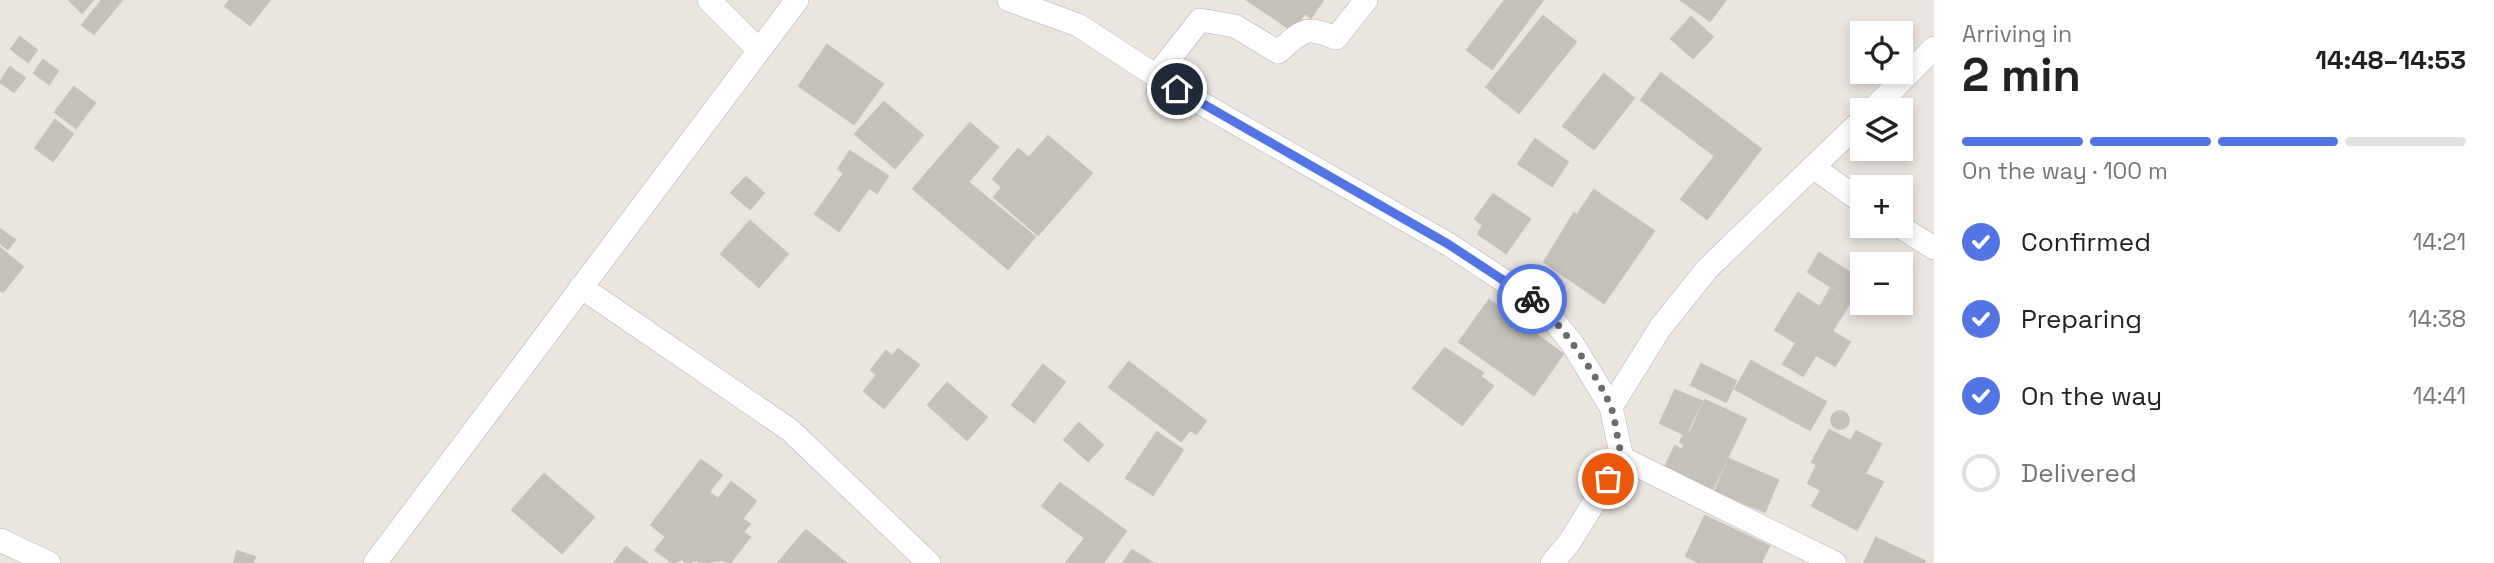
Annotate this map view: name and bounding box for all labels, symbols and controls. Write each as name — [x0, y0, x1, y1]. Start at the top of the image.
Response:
text: Arriving in — [1962, 19, 2072, 49]
map controls — [1850, 21, 1913, 315]
button: locate — [1850, 21, 1913, 84]
text: 14:48–14:53 — [2315, 43, 2466, 77]
text: 2 min — [1962, 46, 2081, 104]
pin — [1147, 59, 1207, 119]
icon: home — [1158, 70, 1196, 108]
button: layers — [1850, 98, 1913, 161]
text: On the way · 100 m — [1962, 156, 2168, 186]
button: + — [1850, 175, 1913, 238]
icon: check — [1962, 223, 2000, 261]
text: Confirmed — [2021, 225, 2151, 259]
text: 14:21 — [2413, 227, 2466, 257]
button: − — [1850, 252, 1913, 315]
courier — [1497, 264, 1567, 334]
icon: bike — [1513, 280, 1551, 318]
icon: check — [1962, 300, 2000, 338]
text: Preparing — [2021, 302, 2142, 336]
text: 14:38 — [2408, 304, 2466, 334]
icon: check — [1962, 377, 2000, 415]
text: On the way — [2021, 379, 2162, 413]
text: 14:41 — [2413, 381, 2466, 411]
pin — [1578, 449, 1638, 509]
text: Delivered — [2021, 456, 2137, 490]
icon: bag — [1589, 460, 1627, 498]

